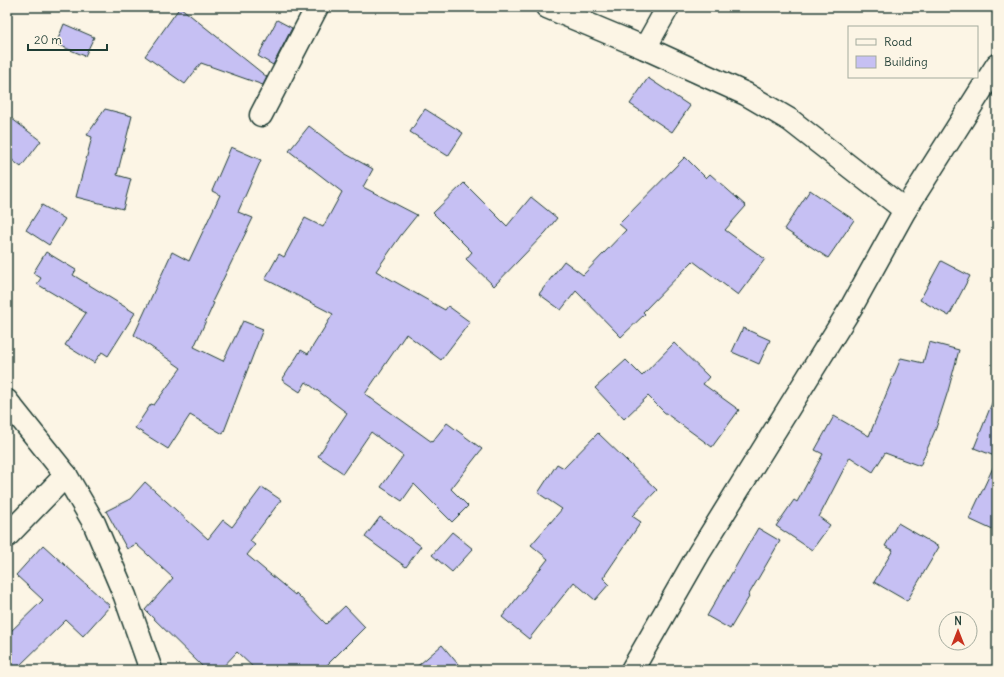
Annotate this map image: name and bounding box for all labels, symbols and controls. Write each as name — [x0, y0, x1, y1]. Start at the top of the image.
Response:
scale bar — [28, 26, 107, 52]
legend — [848, 26, 978, 78]
text: 20 m — [34, 32, 62, 47]
text: Road — [884, 34, 912, 49]
text: Building — [884, 54, 928, 69]
north arrow — [938, 611, 978, 651]
text: N — [954, 614, 962, 628]

